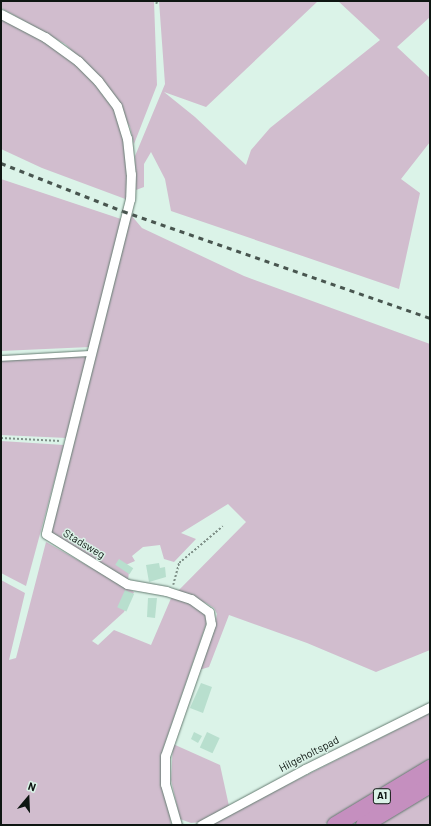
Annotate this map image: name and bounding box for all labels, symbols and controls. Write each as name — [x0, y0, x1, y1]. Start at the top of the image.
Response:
street label: Stadsweg — [61, 526, 107, 562]
street label: Hilgeholtspad — [277, 733, 341, 775]
north arrow — [8, 778, 48, 818]
text: N — [26, 779, 38, 794]
road number: A1 — [372, 788, 392, 804]

